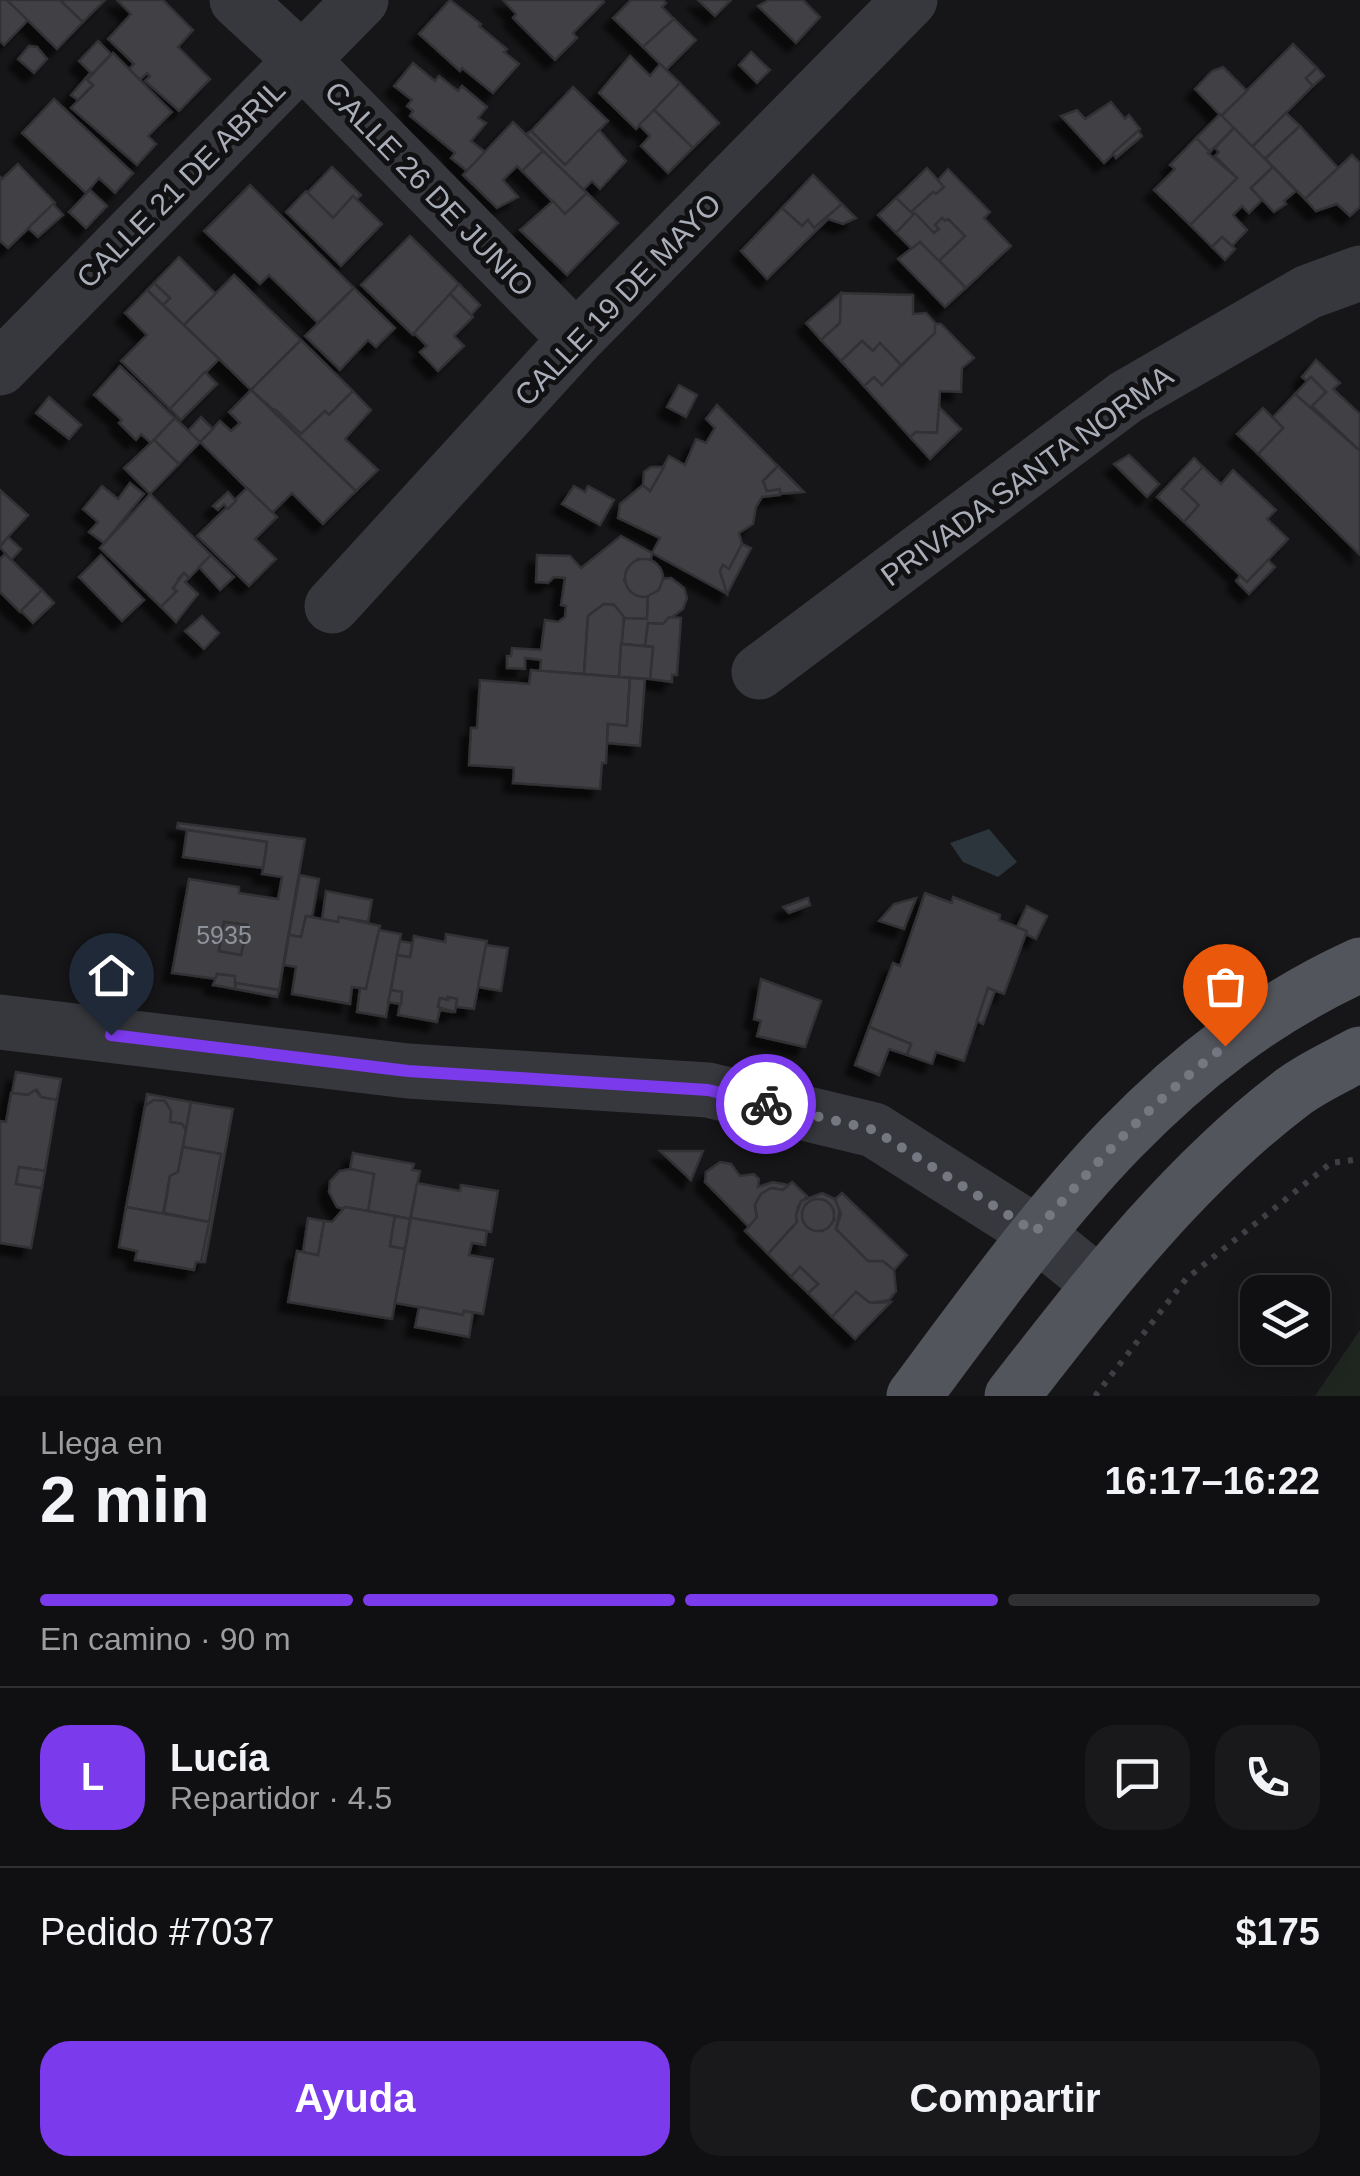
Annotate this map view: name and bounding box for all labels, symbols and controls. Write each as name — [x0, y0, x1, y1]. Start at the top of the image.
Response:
street label: CALLE 21 DE ABRIL — [70, 73, 291, 294]
street label: CALLE 26 DE JUNIO — [318, 75, 540, 303]
street label: CALLE 19 DE MAYO — [508, 187, 727, 412]
street label: PRIVADA SANTA NORMA — [875, 359, 1179, 592]
house number: 5935 — [196, 921, 252, 949]
pin — [69, 933, 154, 1036]
pin — [1183, 944, 1268, 1047]
icon: home — [84, 948, 139, 1003]
icon: bag — [1198, 959, 1253, 1014]
courier — [716, 1054, 816, 1154]
icon: bike — [739, 1077, 794, 1132]
map controls — [1240, 1275, 1330, 1365]
button: layers — [1240, 1275, 1330, 1365]
text: Llega en — [40, 1425, 163, 1461]
text: 16:17–16:22 — [1104, 1460, 1320, 1502]
text: 2 min — [40, 1463, 210, 1536]
text: En camino · 90 m — [40, 1621, 291, 1657]
button: chat — [1085, 1725, 1190, 1830]
button: phone — [1215, 1725, 1320, 1830]
text: Lucía — [170, 1737, 269, 1779]
text: L — [81, 1756, 104, 1798]
text: Repartidor · 4.5 — [170, 1780, 392, 1816]
text: Pedido #7037 — [40, 1911, 275, 1953]
text: $175 — [1235, 1911, 1320, 1953]
button: Ayuda — [40, 2041, 670, 2156]
button: Compartir — [690, 2041, 1320, 2156]

